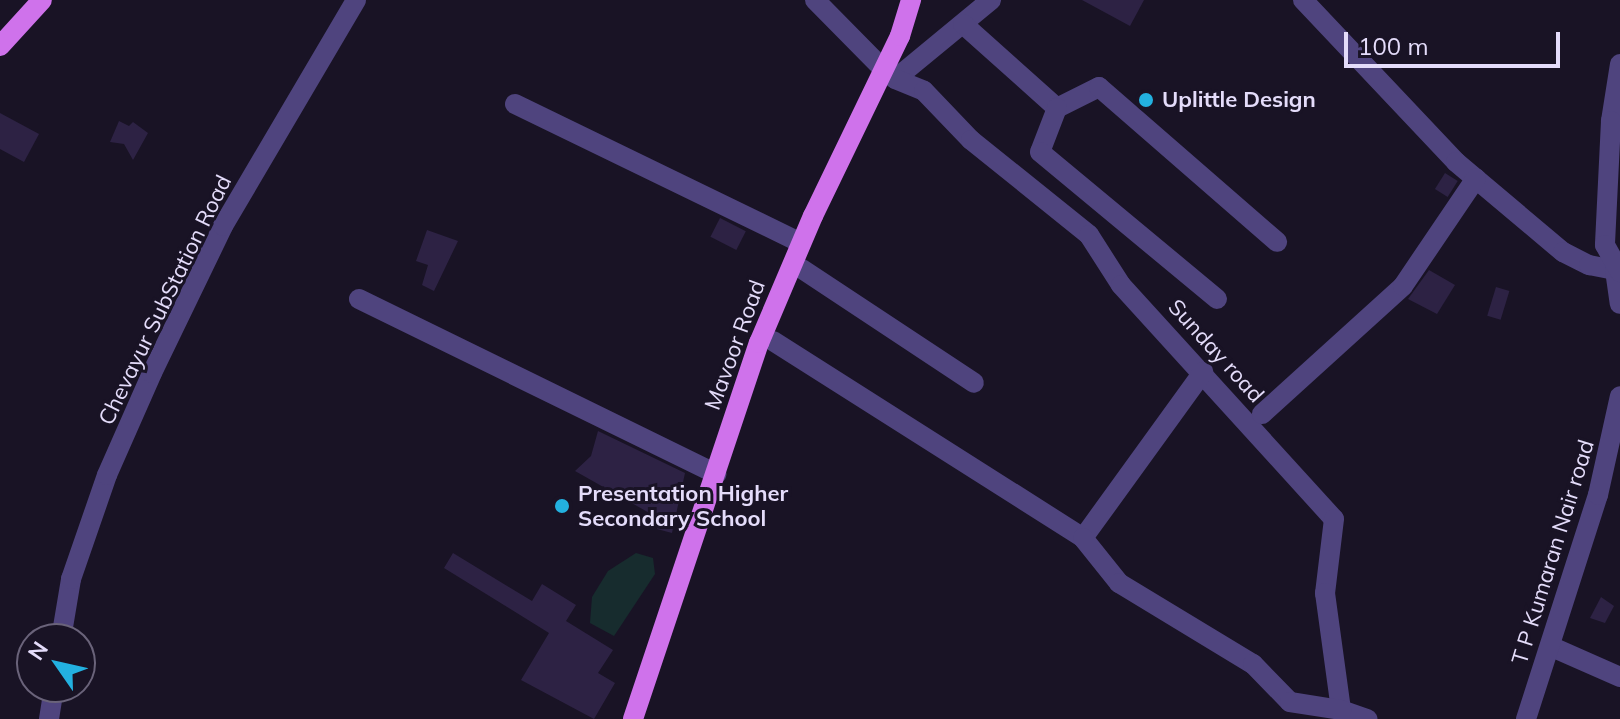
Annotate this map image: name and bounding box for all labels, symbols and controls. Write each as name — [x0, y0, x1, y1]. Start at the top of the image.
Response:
scale bar — [1348, 16, 1564, 66]
text: 100 m — [1358, 31, 1429, 61]
place label: Uplittle Design — [1162, 87, 1316, 113]
marker: Uplittle Design — [1137, 91, 1155, 109]
street label: Chevayur SubStation Road — [93, 171, 237, 429]
street label: Mavoor Road — [699, 276, 771, 414]
street label: Sunday road — [1163, 294, 1269, 408]
street label: T P Kumaran Nair road — [1506, 437, 1600, 667]
place label: Presentation Higher Secondary School — [578, 480, 788, 532]
marker: Presentation Higher Secondary School — [553, 497, 571, 515]
north arrow — [16, 623, 96, 703]
text: N — [22, 636, 54, 665]

